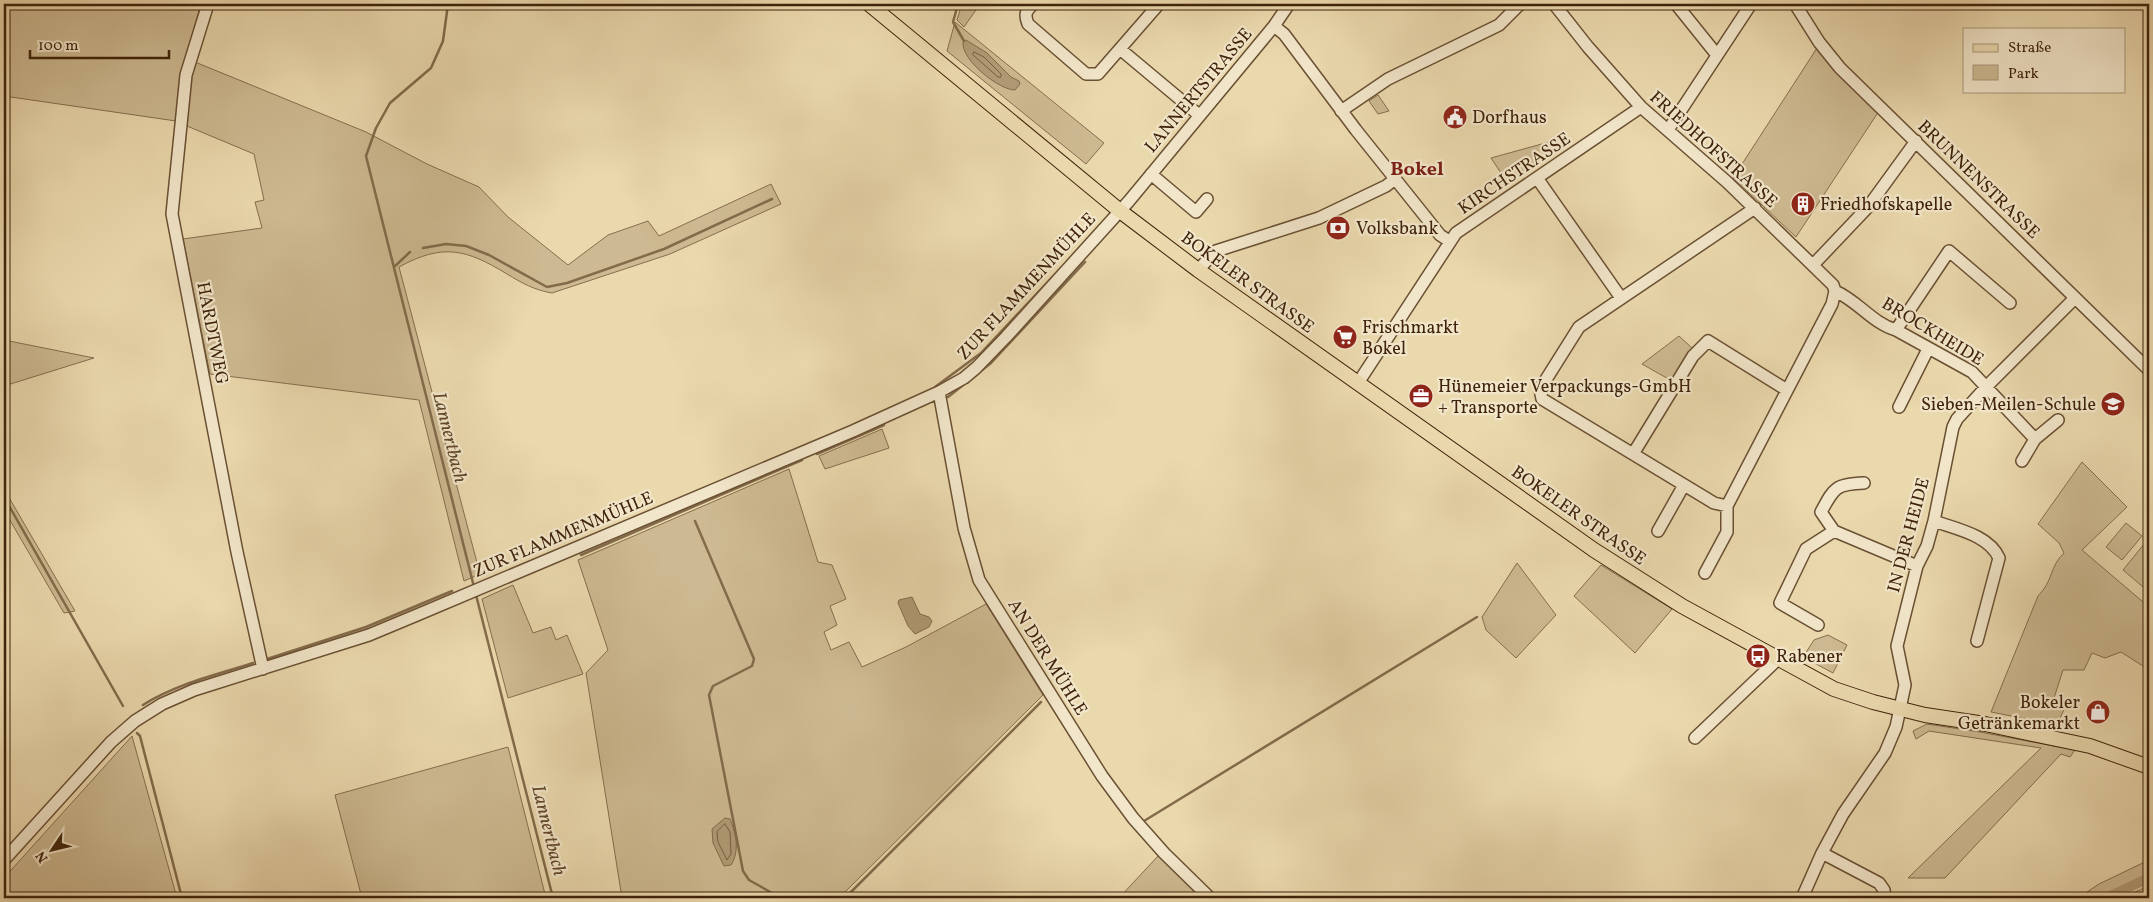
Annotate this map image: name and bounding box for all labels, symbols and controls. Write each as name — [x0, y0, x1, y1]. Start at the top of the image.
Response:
street label: LANNERTSTRASSE — [1139, 23, 1259, 159]
scale bar — [30, 28, 169, 60]
legend — [1963, 28, 2126, 92]
text: 100 m — [38, 36, 78, 57]
text: Straße — [2008, 38, 2051, 59]
text: Park — [2008, 64, 2039, 85]
street label: FRIEDHOFSTRASSE — [1644, 86, 1783, 215]
public building icon: Dorfhaus — [1442, 104, 1468, 130]
place label: Dorfhaus — [1472, 106, 1547, 131]
street label: BRUNNENSTRASSE — [1911, 115, 2045, 245]
street label: KIRCHSTRASSE — [1453, 127, 1576, 221]
district label: Bokel — [1390, 156, 1444, 184]
building icon: Friedhofskapelle — [1790, 191, 1816, 217]
place label: Friedhofskapelle — [1820, 193, 1952, 218]
street label: ZUR FLAMMENMÜHLE — [952, 208, 1102, 366]
bank icon: Volksbank — [1325, 215, 1351, 241]
place label: Volksbank — [1356, 217, 1438, 242]
street label: BOKELER STRASSE — [1175, 226, 1319, 340]
street label: HARDTWEG — [189, 280, 234, 387]
street label: BROCKHEIDE — [1876, 292, 1988, 373]
place label: Frischmarkt Bokel — [1362, 316, 1459, 362]
supermarket icon: Frischmarkt Bokel — [1332, 324, 1358, 350]
place label: Hünemeier Verpackungs-GmbH + Transporte — [1438, 375, 1692, 421]
office icon: Hünemeier Verpackungs-GmbH + Transporte — [1408, 383, 1434, 409]
water label: Lannertbach — [425, 389, 473, 486]
school or university icon: Sieben-Meilen-Schule — [2100, 391, 2126, 417]
place label: Sieben-Meilen-Schule — [1921, 393, 2096, 418]
street label: BOKELER STRASSE — [1506, 460, 1651, 572]
street label: IN DER HEIDE — [1882, 475, 1937, 596]
street label: ZUR FLAMMENMÜHLE — [470, 486, 658, 585]
street label: AN DER MÜHLE — [1001, 595, 1093, 721]
bus stop icon: Rabener — [1745, 643, 1771, 669]
place label: Rabener — [1776, 645, 1843, 670]
place label: Bokeler Getränkemarkt — [1958, 691, 2080, 737]
shop icon: Bokeler Getränkemarkt — [2085, 699, 2111, 725]
water label: Lannertbach — [524, 782, 572, 879]
north arrow — [28, 824, 78, 874]
text: N — [32, 847, 53, 866]

